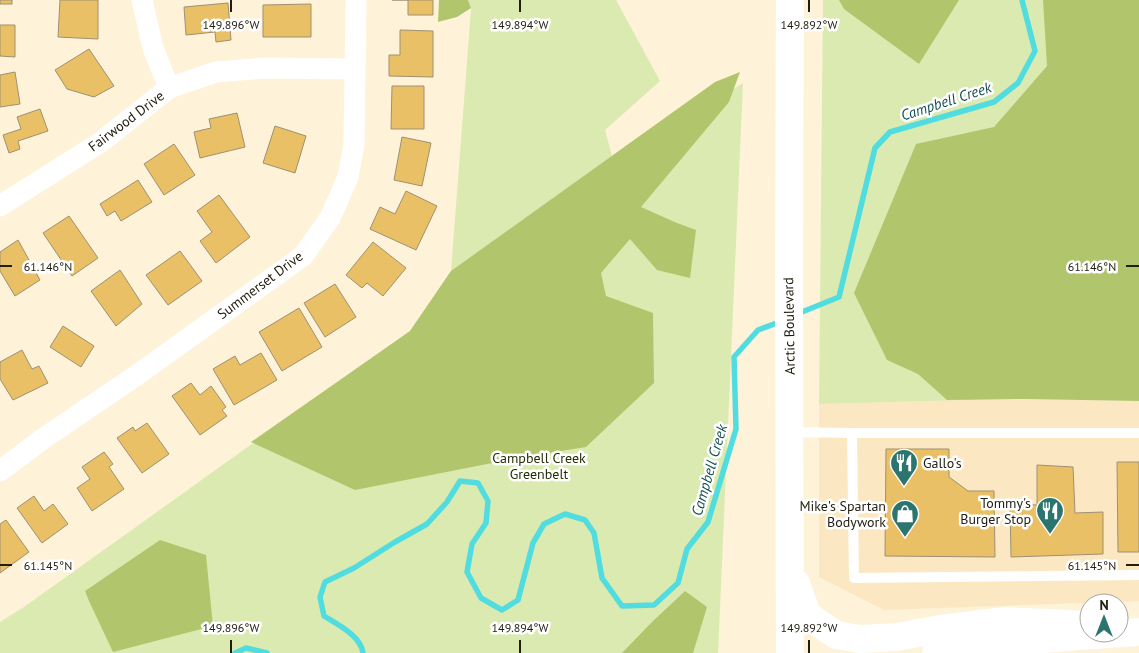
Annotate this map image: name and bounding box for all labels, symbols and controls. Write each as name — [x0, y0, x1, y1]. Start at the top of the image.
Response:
text: 149.896°W — [203, 17, 259, 32]
text: 149.894°W — [492, 17, 548, 32]
text: 149.892°W — [781, 17, 837, 32]
water label: Campbell Creek — [898, 77, 995, 125]
street label: Fairwood Drive — [84, 87, 168, 155]
street label: Summerset Drive — [214, 247, 306, 323]
text: 61.146°N — [24, 259, 72, 274]
text: 61.146°N — [1068, 259, 1116, 274]
street label: Arctic Boulevard — [779, 277, 799, 375]
water label: Campbell Creek — [687, 421, 731, 518]
restaurant icon: Gallo's — [889, 448, 919, 487]
park label: Campbell Creek Greenbelt — [492, 449, 586, 483]
place label: Gallo's — [923, 454, 962, 472]
place label: Tommy's Burger Stop — [960, 494, 1031, 528]
restaurant icon: Tommy's Burger Stop — [1035, 496, 1065, 535]
place label: Mike's Spartan Bodywork — [799, 497, 886, 531]
shop icon: Mike's Spartan Bodywork — [890, 499, 920, 538]
text: 61.145°N — [24, 558, 72, 573]
text: 61.145°N — [1068, 558, 1116, 573]
north arrow — [1079, 593, 1129, 643]
text: N — [1099, 596, 1109, 614]
text: 149.896°W — [203, 620, 259, 635]
text: 149.894°W — [492, 620, 548, 635]
text: 149.892°W — [781, 620, 837, 635]

